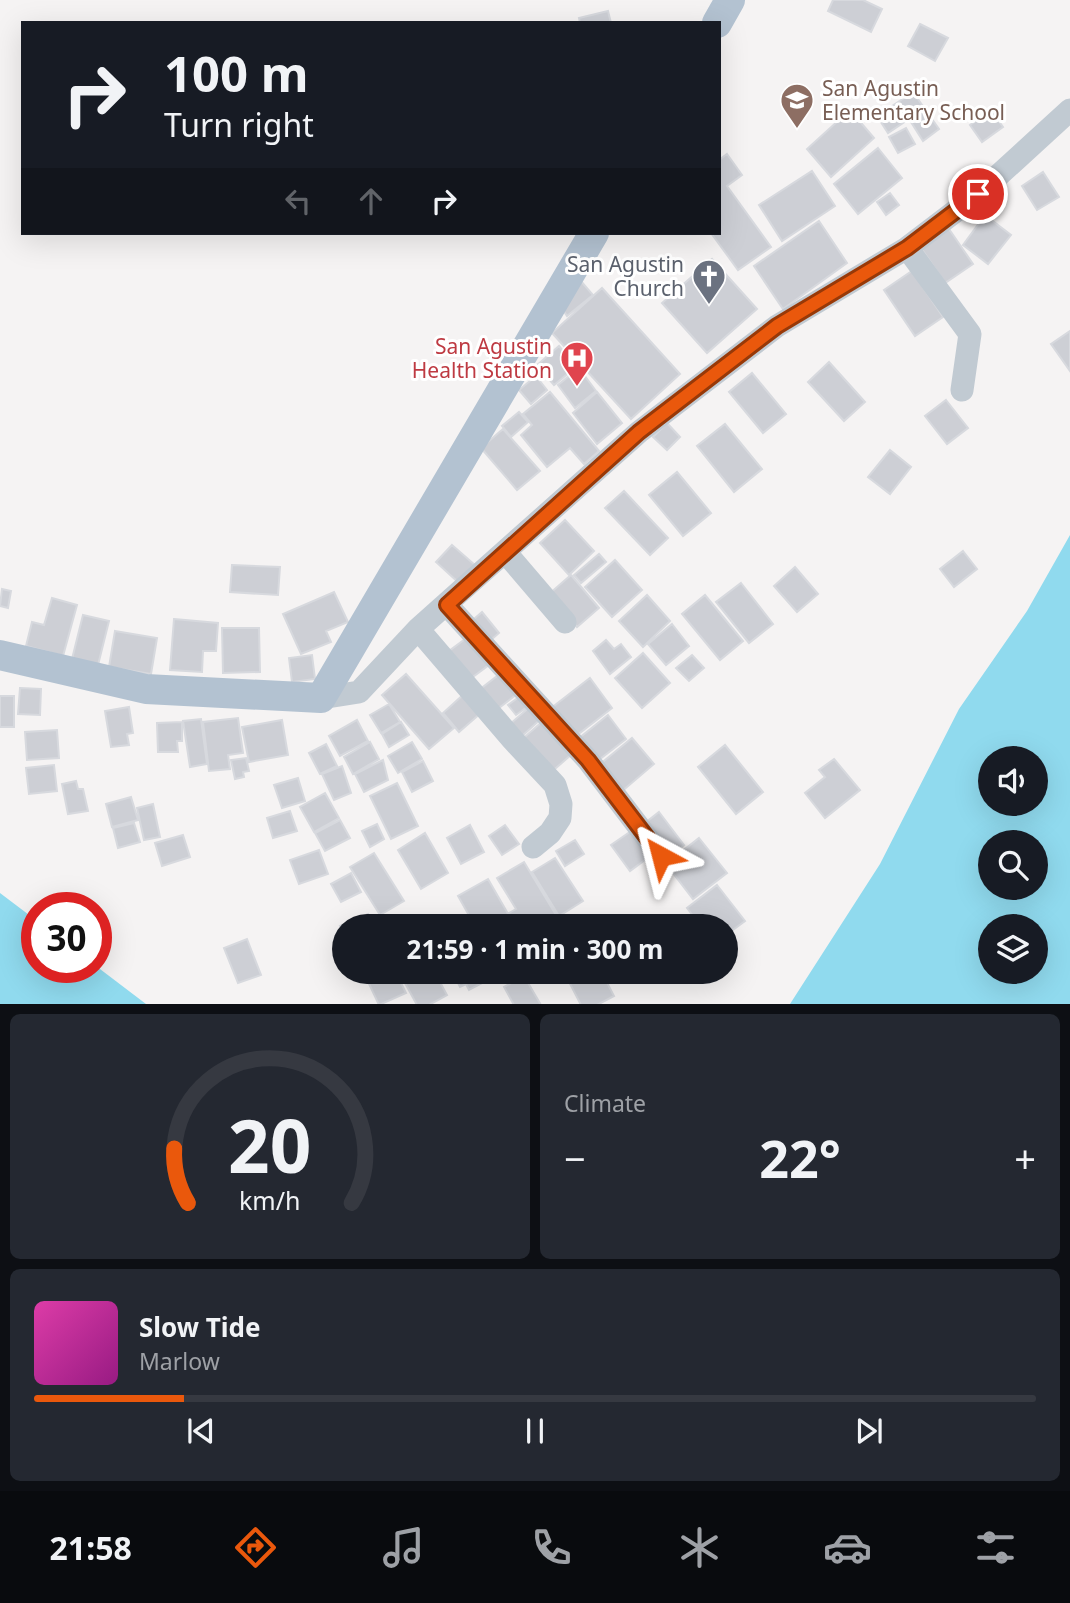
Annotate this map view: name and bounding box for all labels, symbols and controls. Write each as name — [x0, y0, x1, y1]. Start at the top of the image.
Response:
text: 100 m — [164, 40, 309, 106]
icon: right — [49, 49, 140, 140]
place label: San Agustin Elementary School — [822, 74, 1005, 126]
school or university icon: San Agustin Elementary School — [778, 81, 816, 130]
text: Turn right — [164, 103, 314, 146]
pin — [948, 164, 1008, 224]
icon: arrive — [959, 175, 997, 213]
icon: left — [279, 182, 317, 220]
icon: ahead — [352, 182, 390, 220]
icon: right — [425, 182, 463, 220]
place label: San Agustin Church — [567, 250, 684, 302]
church icon: San Agustin Church — [690, 257, 728, 306]
place label: San Agustin Health Station — [412, 332, 552, 384]
hospital icon: San Agustin Health Station — [558, 339, 596, 388]
map controls — [978, 746, 1048, 984]
button: sound — [978, 746, 1048, 816]
position arrow — [624, 819, 698, 893]
button: search — [978, 830, 1048, 900]
speed limit sign: 30 — [21, 892, 112, 983]
button: layers — [978, 914, 1048, 984]
text: 21:59 · 1 min · 300 m — [407, 931, 663, 967]
text: Climate — [564, 1087, 646, 1119]
text: 20 — [228, 1095, 312, 1194]
text: 22° — [759, 1122, 841, 1193]
text: − — [564, 1132, 586, 1184]
text: + — [1014, 1132, 1036, 1184]
text: km/h — [239, 1182, 301, 1216]
text: Slow Tide — [139, 1309, 261, 1345]
text: Marlow — [139, 1345, 220, 1377]
icon: previous — [182, 1412, 220, 1450]
icon: pause — [516, 1412, 554, 1450]
icon: next — [850, 1412, 888, 1450]
icon: directions — [231, 1523, 280, 1572]
icon: music — [379, 1523, 428, 1572]
icon: phone — [527, 1523, 576, 1572]
icon: climate — [675, 1523, 724, 1572]
icon: car — [823, 1523, 872, 1572]
icon: filters — [971, 1523, 1020, 1572]
text: 21:58 — [50, 1526, 132, 1569]

